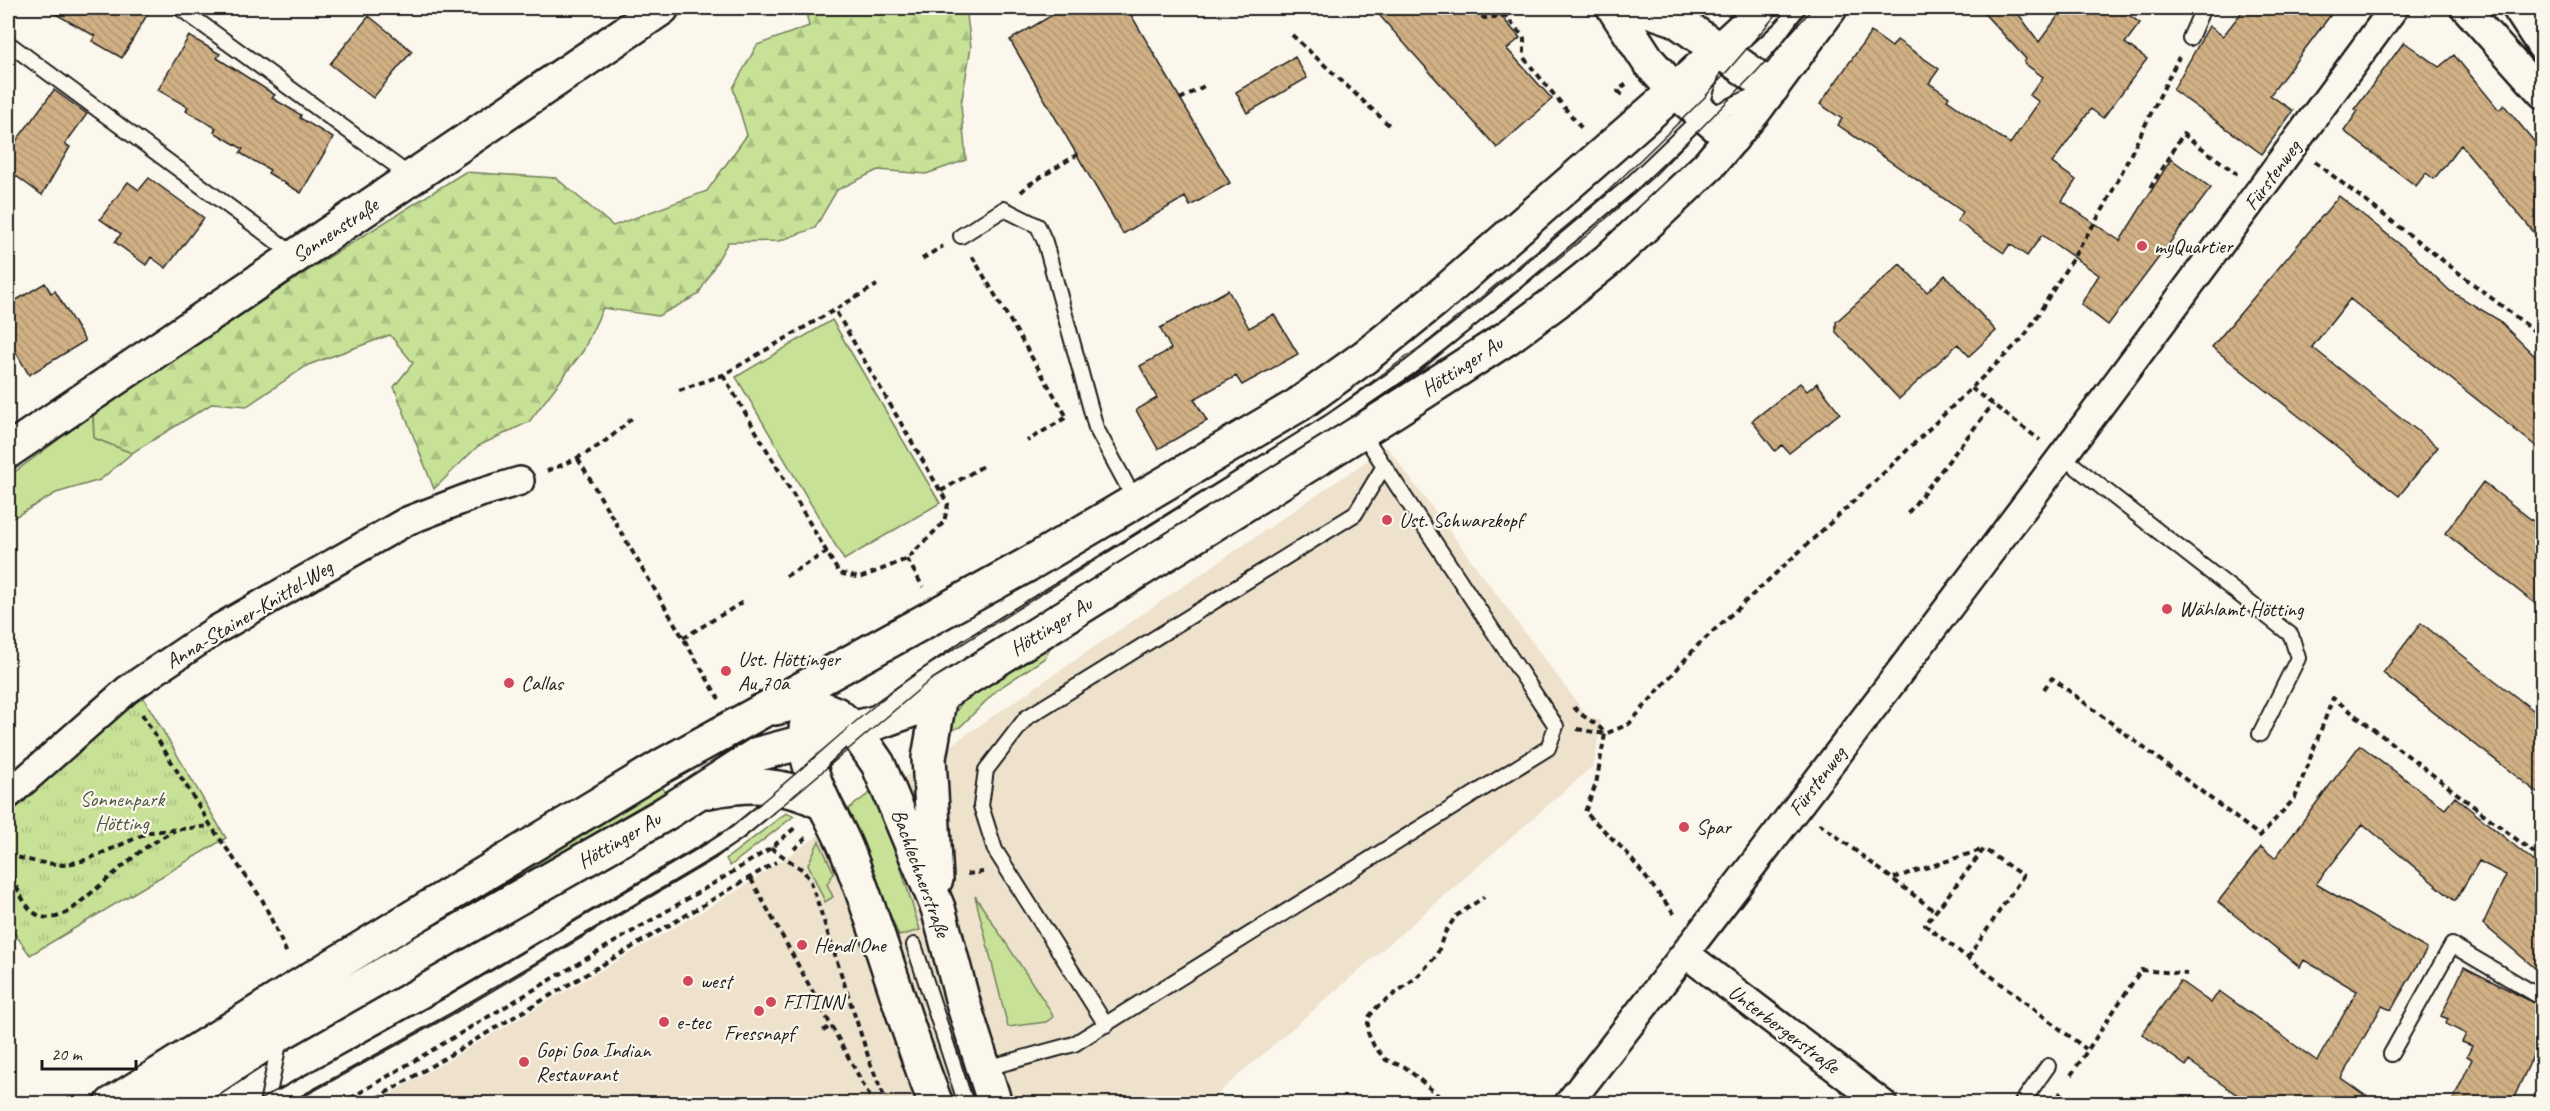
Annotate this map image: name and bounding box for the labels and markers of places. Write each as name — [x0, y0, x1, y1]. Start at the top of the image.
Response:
place label: myQuartier — [2154, 233, 2234, 259]
marker: myQuartier — [2135, 239, 2149, 253]
place label: Ust. Schwarzkopf — [1399, 507, 1527, 533]
marker: Ust. Schwarzkopf — [1380, 513, 1394, 527]
place label: Wählamt Hötting — [2179, 596, 2305, 622]
marker: Wählamt Hötting — [2160, 602, 2174, 616]
place label: Ust. Höttinger Au 70a — [738, 646, 841, 696]
marker: Ust. Höttinger Au 70a — [719, 664, 733, 678]
place label: Callas — [521, 670, 565, 696]
marker: Callas — [502, 676, 516, 690]
place label: Spar — [1696, 814, 1732, 840]
marker: Spar — [1677, 820, 1691, 834]
place label: Hendl One — [814, 932, 888, 958]
marker: Hendl One — [795, 938, 809, 952]
place label: west — [700, 968, 735, 994]
marker: west — [681, 974, 695, 988]
place label: FITINN — [783, 989, 847, 1015]
marker: FITINN — [764, 995, 778, 1009]
marker: Fressnapf — [752, 1004, 766, 1018]
place label: e-tec — [676, 1009, 712, 1035]
marker: e-tec — [657, 1015, 671, 1029]
place label: Fressnapf — [724, 1020, 799, 1046]
place label: Gopi Goa Indian Restaurant — [536, 1037, 652, 1087]
marker: Gopi Goa Indian Restaurant — [517, 1055, 531, 1069]

